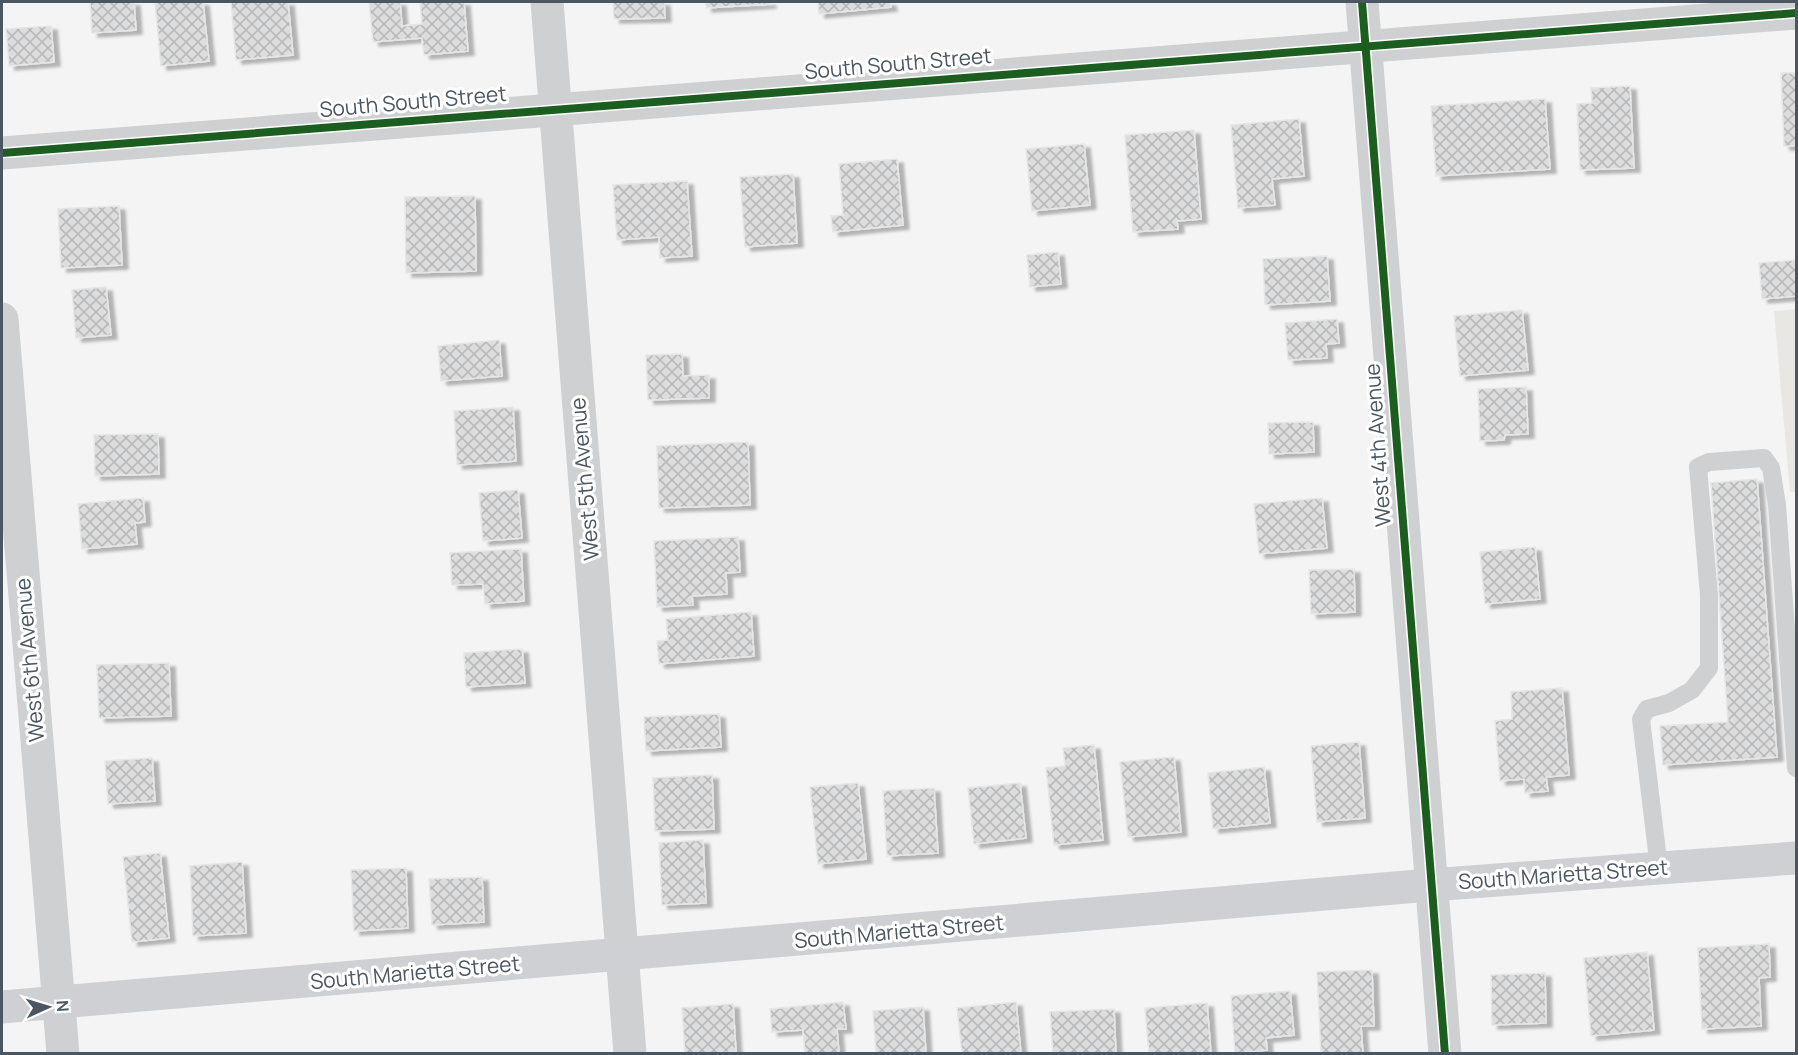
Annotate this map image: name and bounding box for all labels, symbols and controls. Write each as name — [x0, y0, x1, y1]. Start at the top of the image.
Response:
street label: South South Street — [803, 41, 993, 85]
street label: South South Street — [318, 79, 508, 123]
street label: West 4th Avenue — [1357, 362, 1397, 528]
street label: West 5th Avenue — [563, 396, 605, 562]
street label: West 6th Avenue — [8, 577, 50, 743]
street label: South Marietta Street — [1457, 853, 1669, 895]
street label: South Marietta Street — [793, 908, 1005, 954]
street label: South Marietta Street — [309, 949, 521, 995]
north arrow — [18, 977, 78, 1037]
text: N — [52, 999, 74, 1012]

